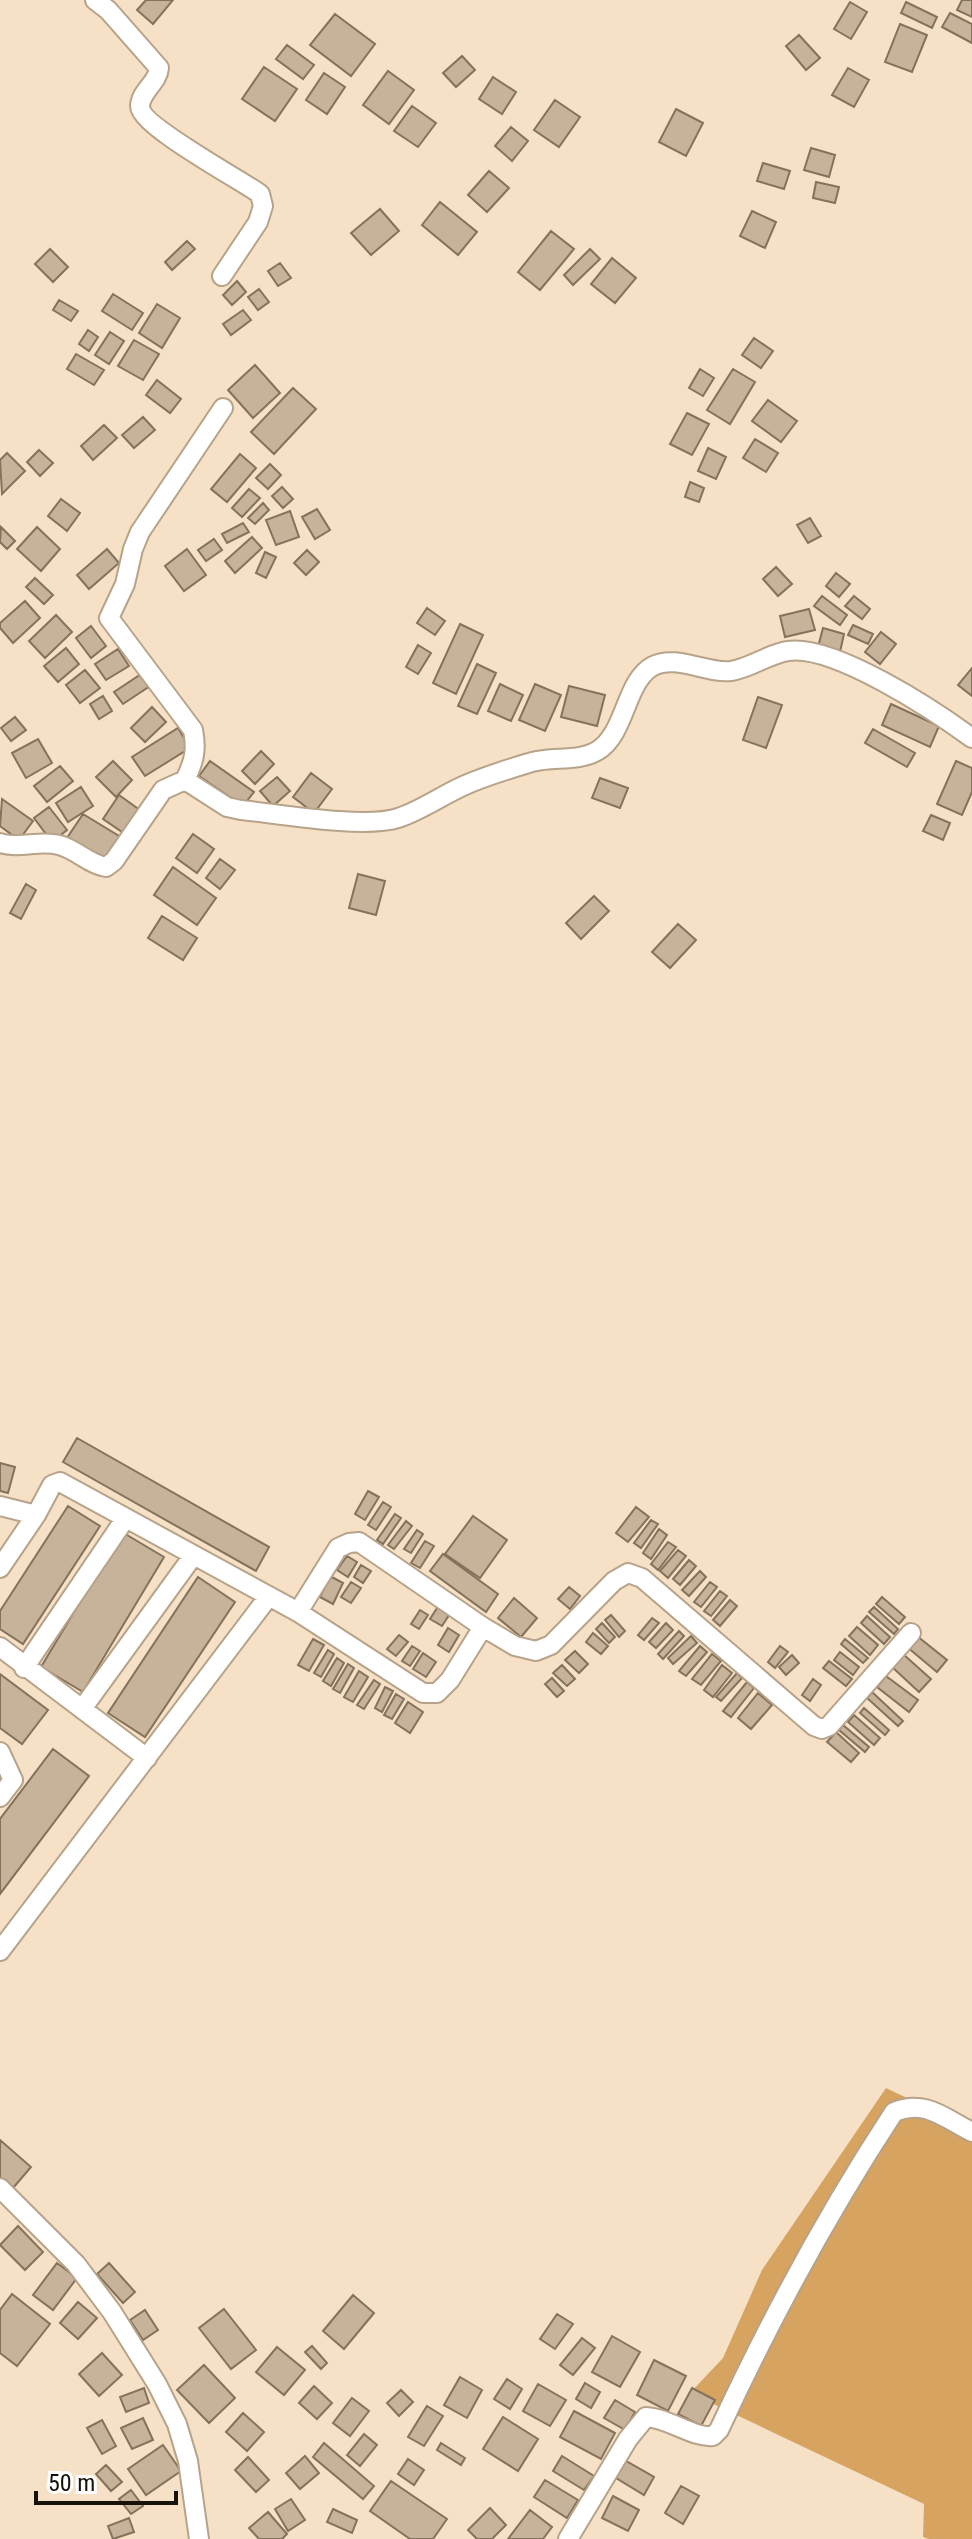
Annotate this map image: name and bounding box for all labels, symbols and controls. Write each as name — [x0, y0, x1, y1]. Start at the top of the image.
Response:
scale bar — [36, 2455, 176, 2505]
text: 50 m — [48, 2469, 95, 2497]

